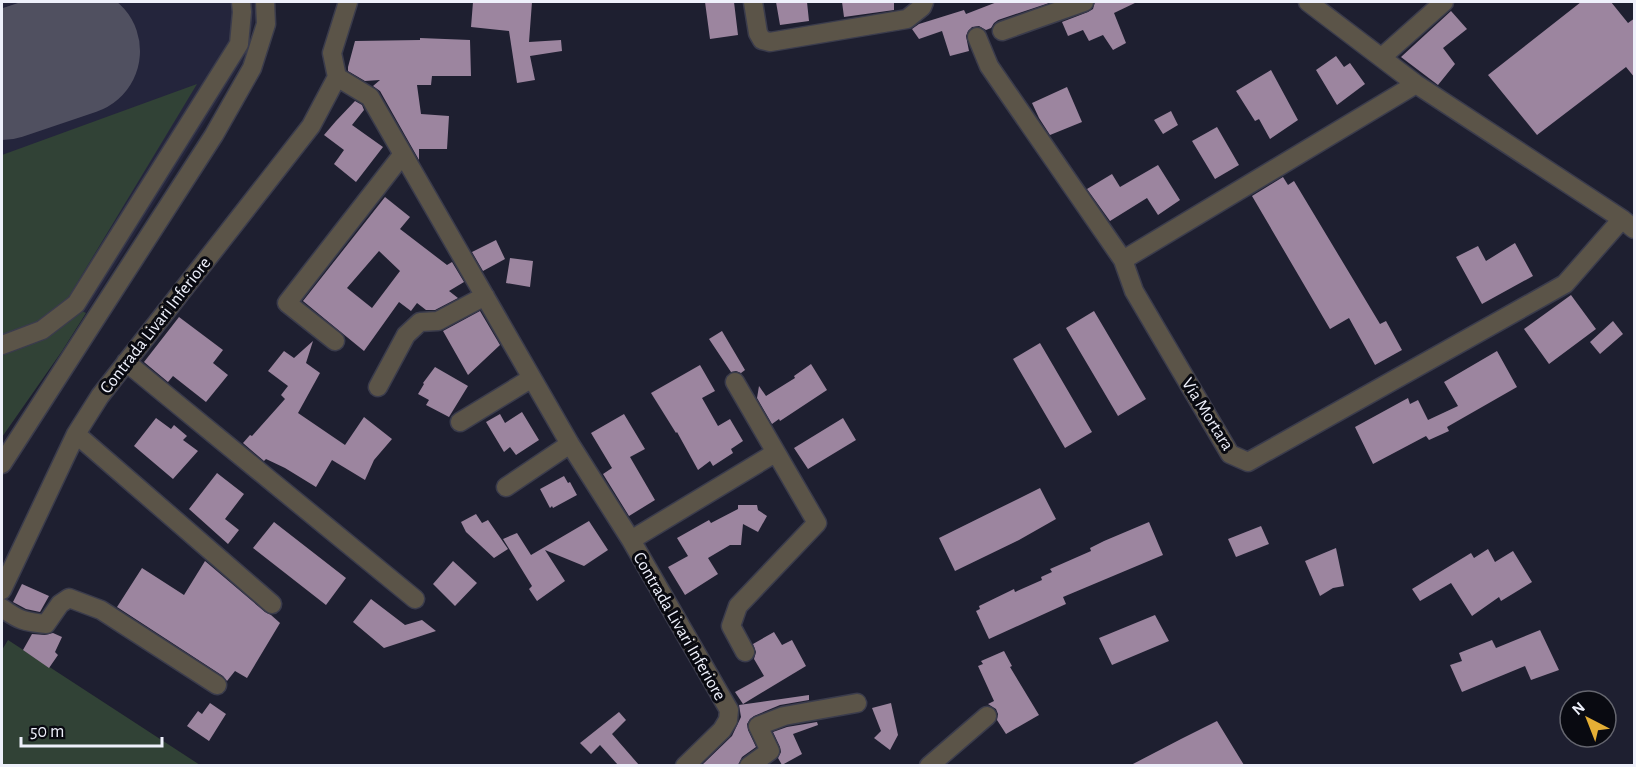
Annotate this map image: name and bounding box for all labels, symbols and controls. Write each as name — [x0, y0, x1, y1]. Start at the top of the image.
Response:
street label: Contrada Livari Inferiore — [97, 254, 215, 397]
street label: Via Mortara — [1178, 375, 1236, 454]
street label: Contrada Livari Inferiore — [629, 549, 729, 704]
north arrow — [1558, 689, 1618, 749]
text: N — [1569, 699, 1588, 718]
scale bar — [21, 710, 162, 748]
text: 50 m — [30, 723, 64, 741]

